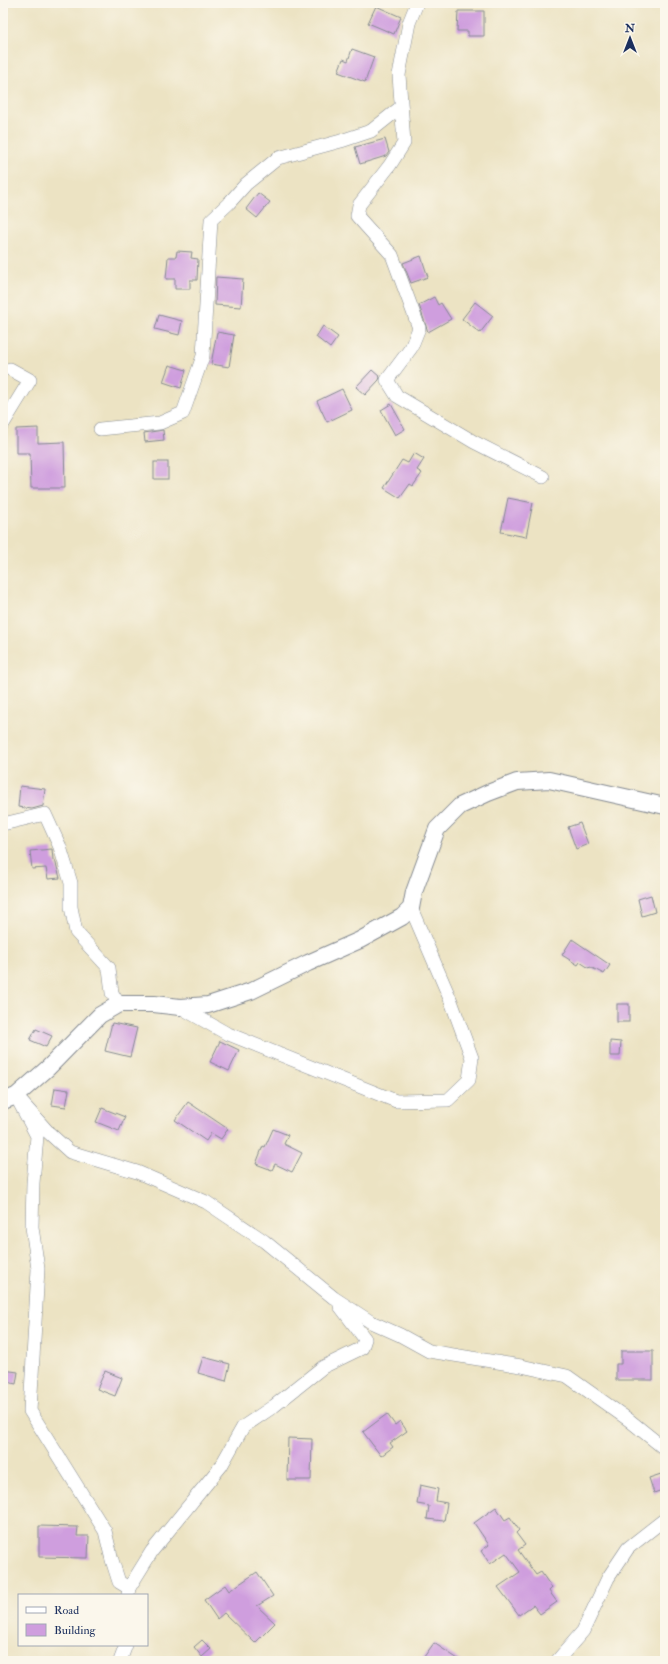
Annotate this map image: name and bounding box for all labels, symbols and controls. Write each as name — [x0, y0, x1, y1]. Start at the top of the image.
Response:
north arrow — [610, 18, 650, 58]
text: N — [624, 22, 636, 35]
legend — [18, 1594, 148, 1646]
text: Road — [54, 1603, 79, 1618]
text: Building — [54, 1623, 97, 1638]

